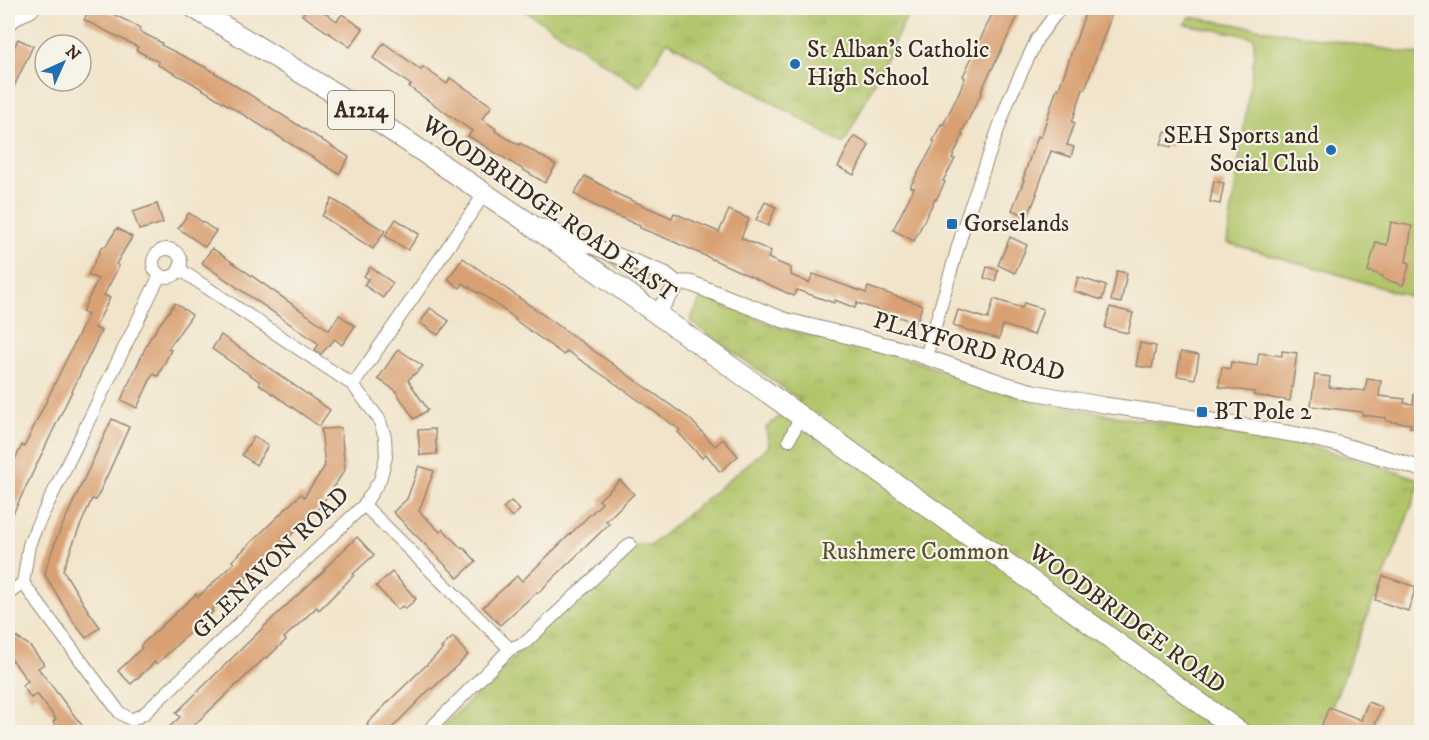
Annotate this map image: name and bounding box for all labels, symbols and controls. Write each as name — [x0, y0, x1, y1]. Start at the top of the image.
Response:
north arrow — [33, 33, 93, 93]
place label: St Alban's Catholic High School — [807, 35, 989, 93]
text: N — [61, 41, 85, 65]
marker: St Alban's Catholic High School — [788, 57, 802, 71]
road number: A1214 — [328, 91, 394, 129]
street label: WOODBRIDGE ROAD EAST — [415, 109, 682, 309]
place label: SEH Sports and Social Club — [1163, 121, 1319, 179]
marker: SEH Sports and Social Club — [1324, 143, 1338, 157]
place label: Gorselands — [964, 209, 1069, 239]
marker: Gorselands — [945, 217, 959, 231]
street label: PLAYFORD ROAD — [870, 305, 1068, 389]
place label: BT Pole 2 — [1214, 397, 1312, 427]
marker: BT Pole 2 — [1195, 405, 1209, 419]
street label: GLENAVON ROAD — [186, 480, 356, 646]
park label: Rushmere Common — [821, 537, 1009, 567]
street label: WOODBRIDGE ROAD — [1022, 537, 1231, 701]

